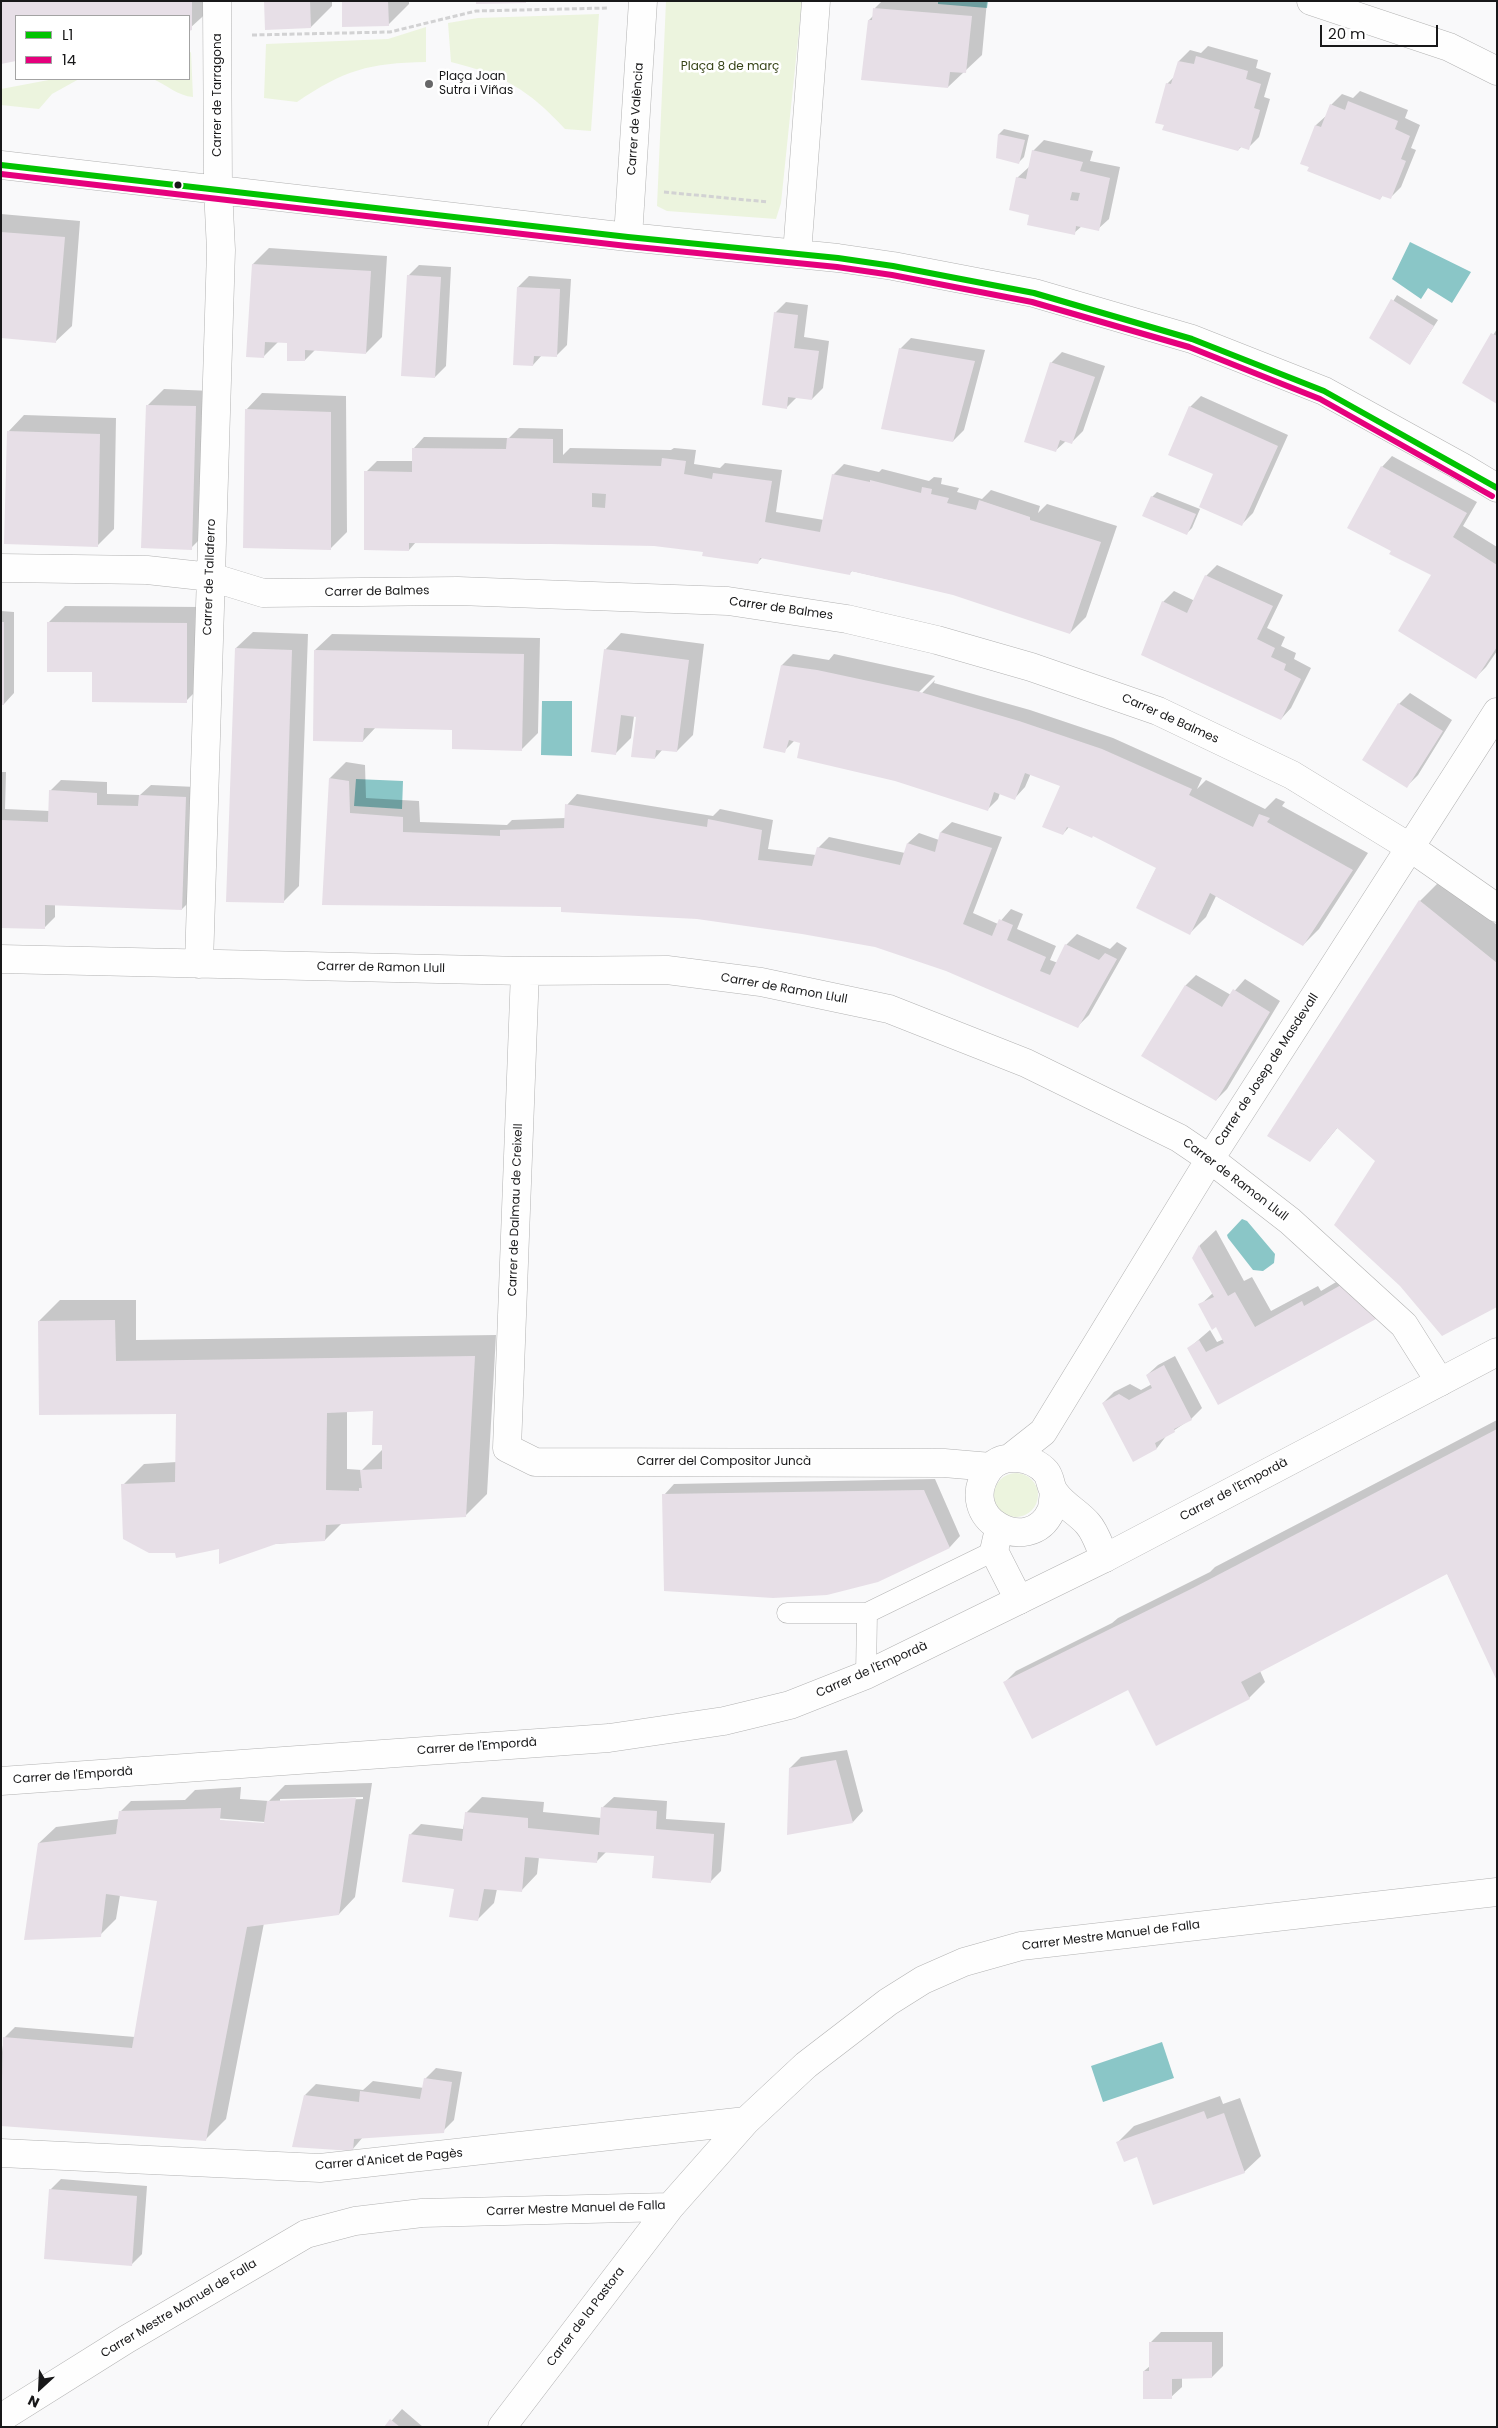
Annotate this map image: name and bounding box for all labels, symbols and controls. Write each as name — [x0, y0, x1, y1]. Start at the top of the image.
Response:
legend — [15, 15, 190, 80]
scale bar — [1323, 15, 1440, 47]
text: 20 m — [1328, 23, 1366, 44]
text: L1 — [62, 24, 73, 45]
street label: Carrer de Tarragona — [211, 33, 225, 157]
text: 14 — [62, 49, 76, 70]
park label: Plaça 8 de març — [681, 60, 779, 74]
street label: Carrer de València — [625, 62, 647, 176]
place label: Plaça Joan Sutra i Viñas — [439, 70, 513, 98]
marker: Plaça Joan Sutra i Viñas — [423, 78, 435, 90]
unlabelled marker — [173, 180, 183, 190]
street label: Carrer de Tallaferro — [201, 518, 219, 636]
street label: Carrer de Balmes — [325, 584, 429, 600]
street label: Carrer de Balmes — [728, 595, 834, 623]
street label: Carrer de Balmes — [1119, 691, 1221, 747]
street label: Carrer de Ramon Llull — [317, 960, 445, 976]
street label: Carrer de Ramon Llull — [720, 971, 848, 1007]
street label: Carrer de Josep de Masdevall — [1212, 991, 1322, 1149]
street label: Carrer de Dalmau de Creixell — [506, 1123, 526, 1297]
street label: Carrer de Ramon Llull — [1179, 1136, 1291, 1224]
street label: Carrer del Compositor Juncà — [637, 1455, 811, 1469]
street label: Carrer de l'Empordà — [1178, 1455, 1290, 1525]
street label: Carrer de l'Empordà — [814, 1639, 930, 1701]
street label: Carrer de l'Empordà — [417, 1736, 537, 1758]
street label: Carrer de l'Empordà — [13, 1765, 133, 1787]
street label: Carrer Mestre Manuel de Falla — [1021, 1918, 1201, 1954]
street label: Carrer d'Anicet de Pagès — [315, 2146, 463, 2174]
street label: Carrer Mestre Manuel de Falla — [486, 2199, 666, 2219]
street label: Carrer Mestre Manuel de Falla — [98, 2257, 260, 2361]
street label: Carrer de la Pastora — [544, 2265, 628, 2369]
north arrow — [15, 2363, 65, 2413]
text: N — [25, 2390, 43, 2413]

